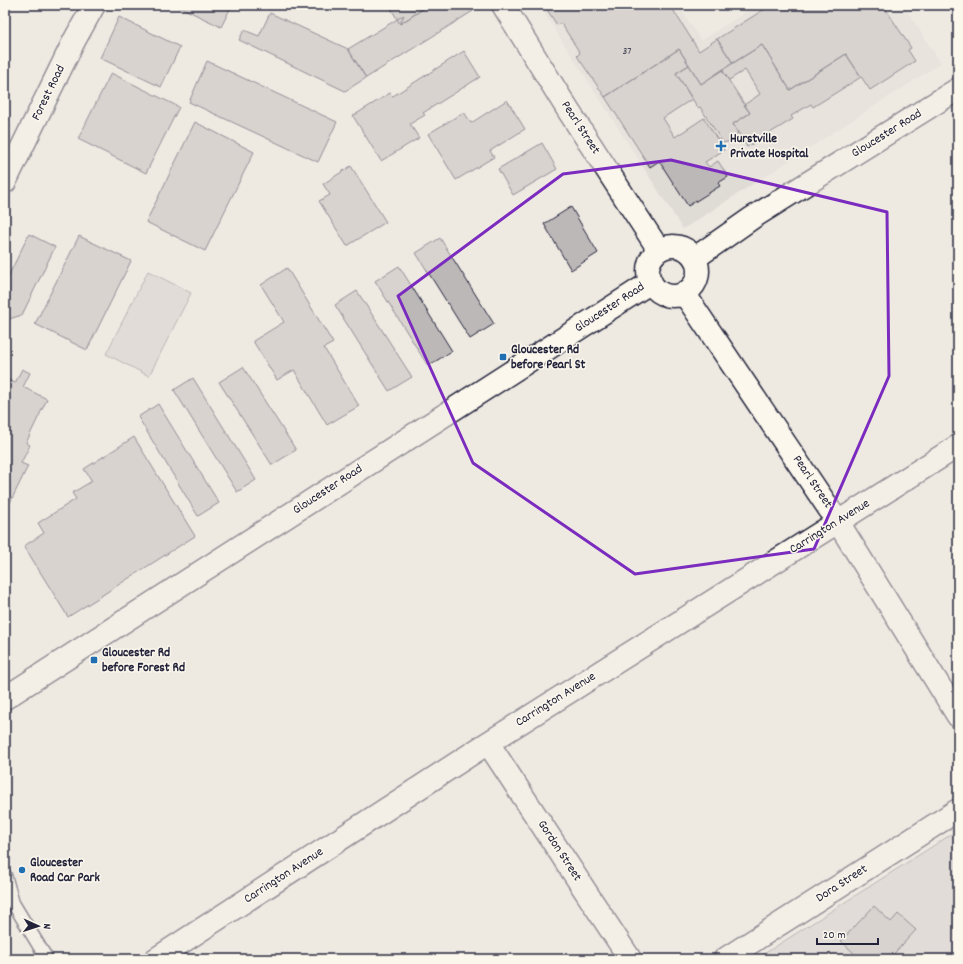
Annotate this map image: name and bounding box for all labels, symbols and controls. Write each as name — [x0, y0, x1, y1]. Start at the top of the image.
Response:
house number: 37 — [622, 44, 632, 60]
street label: Forest Road — [27, 62, 71, 124]
street label: Pearl Street — [556, 98, 604, 159]
street label: Gloucester Road — [848, 105, 926, 163]
place label: Hurstville Private Hospital — [730, 130, 809, 164]
marker: Hurstville Private Hospital — [715, 140, 727, 152]
street label: Gloucester Road — [571, 278, 649, 338]
place label: Gloucester Rd before Pearl St — [511, 341, 586, 375]
marker: Gloucester Rd before Pearl St — [498, 352, 508, 362]
street label: Pearl Street — [787, 452, 837, 512]
street label: Gloucester Road — [289, 460, 367, 520]
street label: Carrington Avenue — [786, 495, 874, 559]
place label: Gloucester Rd before Forest Rd — [102, 644, 185, 678]
marker: Gloucester Rd before Forest Rd — [89, 655, 99, 665]
street label: Carrington Avenue — [512, 668, 600, 732]
street label: Gordon Street — [532, 817, 586, 886]
street label: Carrington Avenue — [241, 843, 328, 909]
place label: Gloucester Road Car Park — [30, 854, 100, 888]
street label: Dora Street — [813, 860, 872, 908]
marker: Gloucester Road Car Park — [17, 865, 27, 875]
north arrow — [18, 906, 58, 946]
scale bar — [817, 920, 878, 946]
text: N — [38, 923, 54, 930]
text: 20 m — [823, 927, 846, 944]

